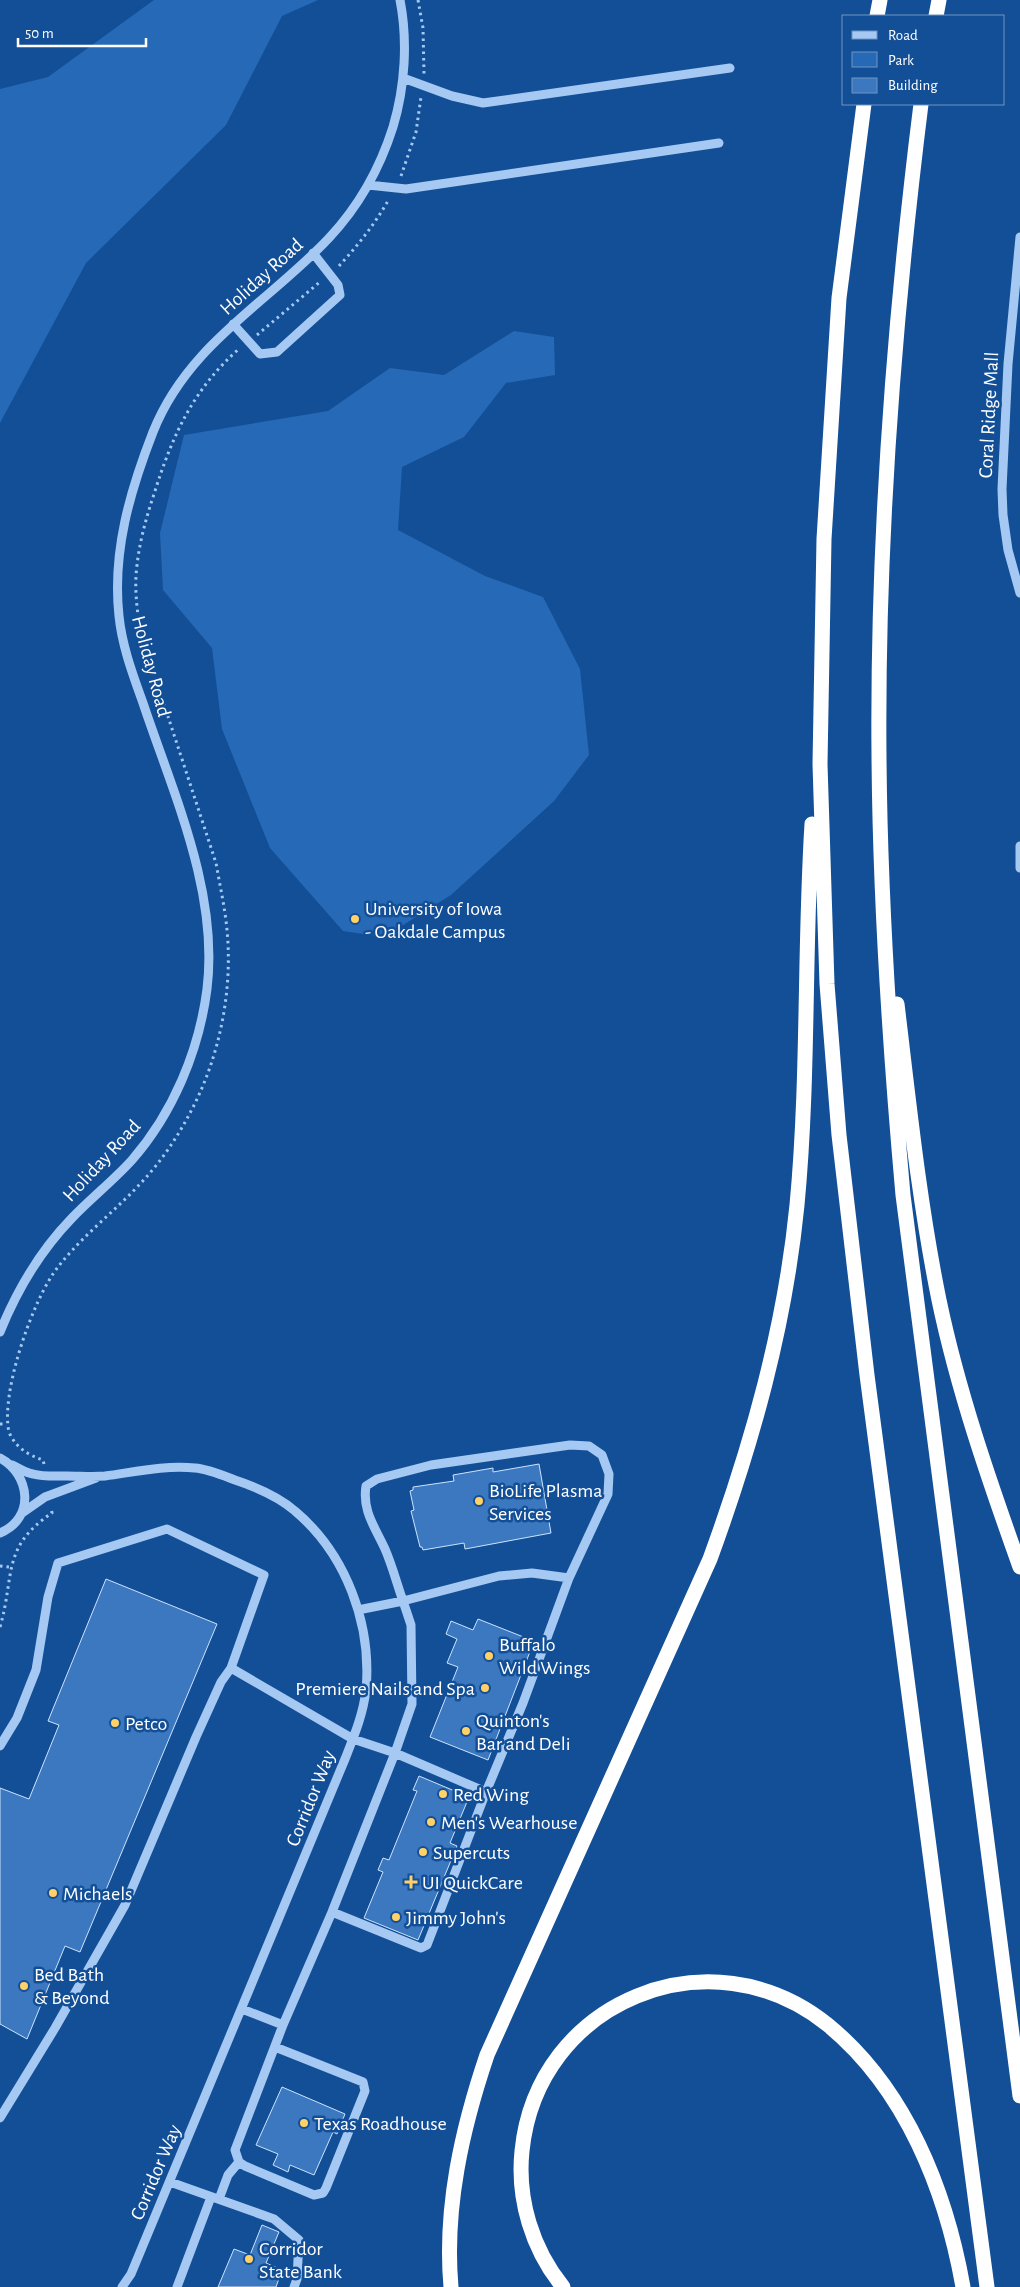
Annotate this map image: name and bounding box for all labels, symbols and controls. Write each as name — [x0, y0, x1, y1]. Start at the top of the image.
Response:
scale bar — [18, 15, 145, 47]
legend — [842, 15, 1005, 105]
text: 50 m — [25, 26, 54, 41]
text: Road — [888, 28, 918, 43]
text: Park — [888, 53, 914, 68]
text: Building — [888, 78, 938, 93]
street label: Holiday Road — [216, 235, 307, 319]
street label: Coral Ridge Mall — [976, 351, 1002, 479]
street label: Holiday Road — [128, 614, 174, 719]
place label: University of Iowa - Oakdale Campus — [365, 899, 505, 942]
marker: University of Iowa - Oakdale Campus — [349, 913, 361, 925]
street label: Holiday Road — [59, 1116, 144, 1205]
place label: BioLife Plasma Services — [489, 1481, 603, 1524]
marker: BioLife Plasma Services — [473, 1495, 485, 1507]
place label: Buffalo Wild Wings — [499, 1635, 590, 1678]
marker: Buffalo Wild Wings — [483, 1650, 495, 1662]
place label: Premiere Nails and Spa — [295, 1679, 475, 1699]
marker: Premiere Nails and Spa — [479, 1682, 491, 1694]
place label: Quinton's Bar and Deli — [476, 1711, 570, 1754]
place label: Petco — [125, 1714, 167, 1734]
marker: Petco — [109, 1717, 121, 1729]
marker: Quinton's Bar and Deli — [460, 1725, 472, 1737]
street label: Corridor Way — [283, 1747, 339, 1849]
place label: Red Wing — [453, 1785, 529, 1805]
marker: Red Wing — [437, 1788, 449, 1800]
place label: Men's Wearhouse — [441, 1813, 577, 1833]
marker: Men's Wearhouse — [425, 1816, 437, 1828]
place label: Supercuts — [433, 1843, 510, 1863]
marker: Supercuts — [417, 1846, 429, 1858]
place label: UI QuickCare — [422, 1873, 523, 1893]
marker: UI QuickCare — [404, 1875, 418, 1889]
place label: Michaels — [63, 1884, 133, 1904]
marker: Michaels — [47, 1887, 59, 1899]
place label: Jimmy John's — [406, 1908, 506, 1928]
marker: Jimmy John's — [390, 1911, 402, 1923]
place label: Bed Bath & Beyond — [34, 1965, 110, 2008]
marker: Bed Bath & Beyond — [18, 1980, 30, 1992]
place label: Texas Roadhouse — [314, 2114, 447, 2134]
marker: Texas Roadhouse — [298, 2117, 310, 2129]
street label: Corridor Way — [127, 2121, 185, 2223]
place label: Corridor State Bank — [259, 2239, 342, 2282]
marker: Corridor State Bank — [243, 2253, 255, 2265]

